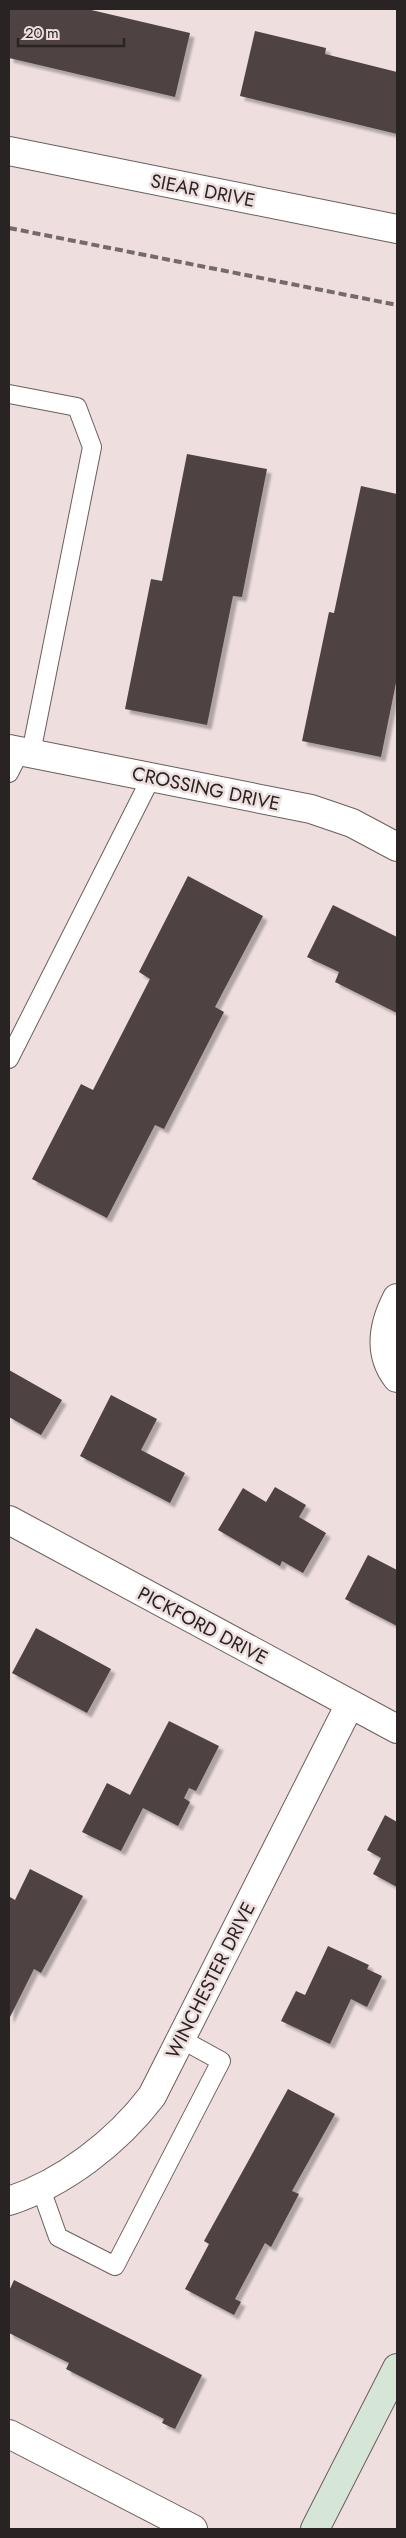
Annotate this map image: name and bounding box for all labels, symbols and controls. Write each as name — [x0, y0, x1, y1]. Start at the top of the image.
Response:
scale bar — [18, 15, 124, 47]
text: 20 m — [25, 22, 59, 44]
street label: SIEAR DRIVE — [148, 167, 257, 214]
street label: CROSSING DRIVE — [129, 760, 282, 817]
street label: PICKFORD DRIVE — [133, 1580, 273, 1671]
street label: WINCHESTER DRIVE — [159, 1897, 262, 2063]

